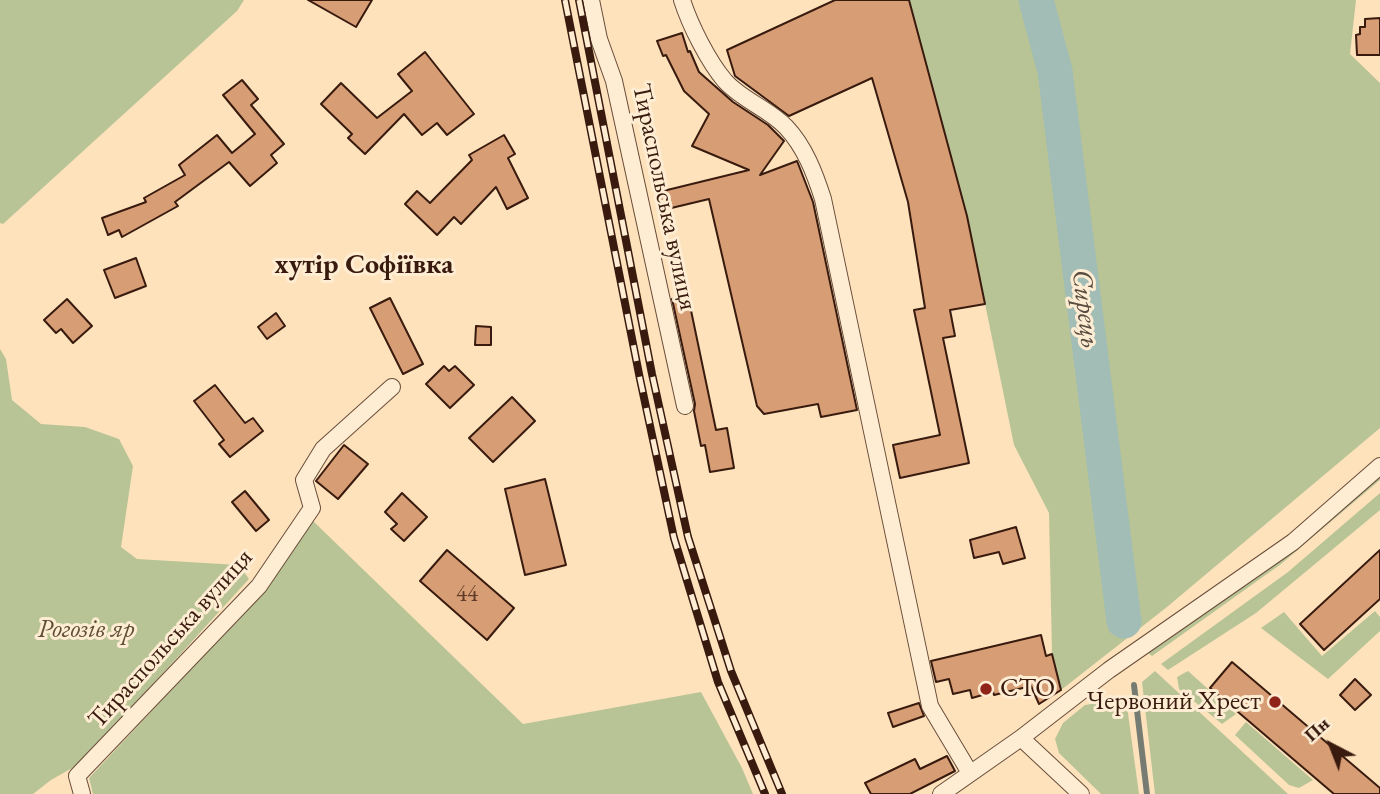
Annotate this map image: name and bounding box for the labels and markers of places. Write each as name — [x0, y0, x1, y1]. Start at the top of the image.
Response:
place label: СТО — [1000, 673, 1055, 705]
marker: СТО — [978, 681, 994, 697]
place label: Червоний Хрест — [1087, 686, 1261, 718]
marker: Червоний Хрест — [1267, 694, 1283, 710]

